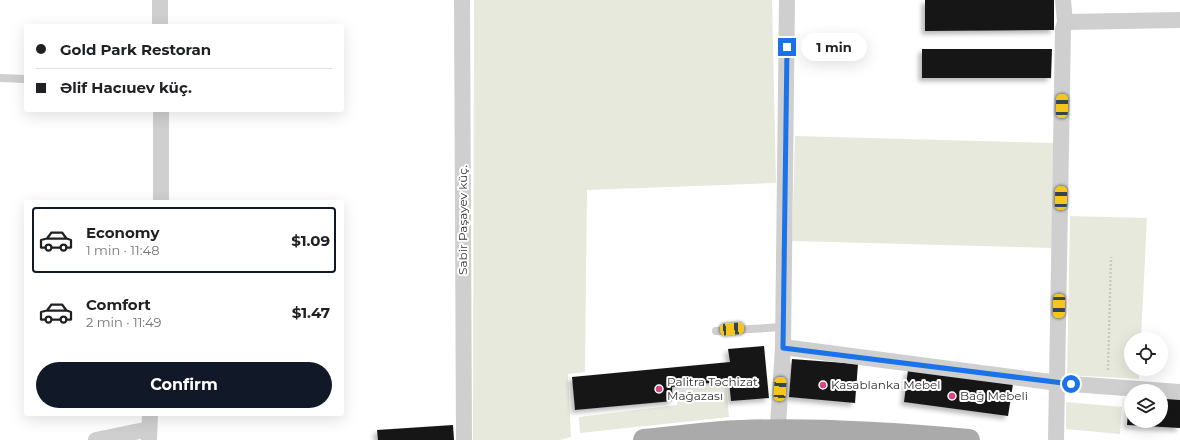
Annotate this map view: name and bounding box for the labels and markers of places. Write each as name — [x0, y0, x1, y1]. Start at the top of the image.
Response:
place label: Palitra Təchizat Mağazası — [667, 374, 758, 403]
place label: Kasablanka Mebel — [831, 377, 941, 392]
marker: Kasablanka Mebel — [818, 380, 828, 390]
marker: Palitra Təchizat Mağazası — [654, 384, 664, 394]
place label: Bağ Mebeli — [960, 388, 1028, 403]
marker: Bağ Mebeli — [947, 391, 957, 401]

